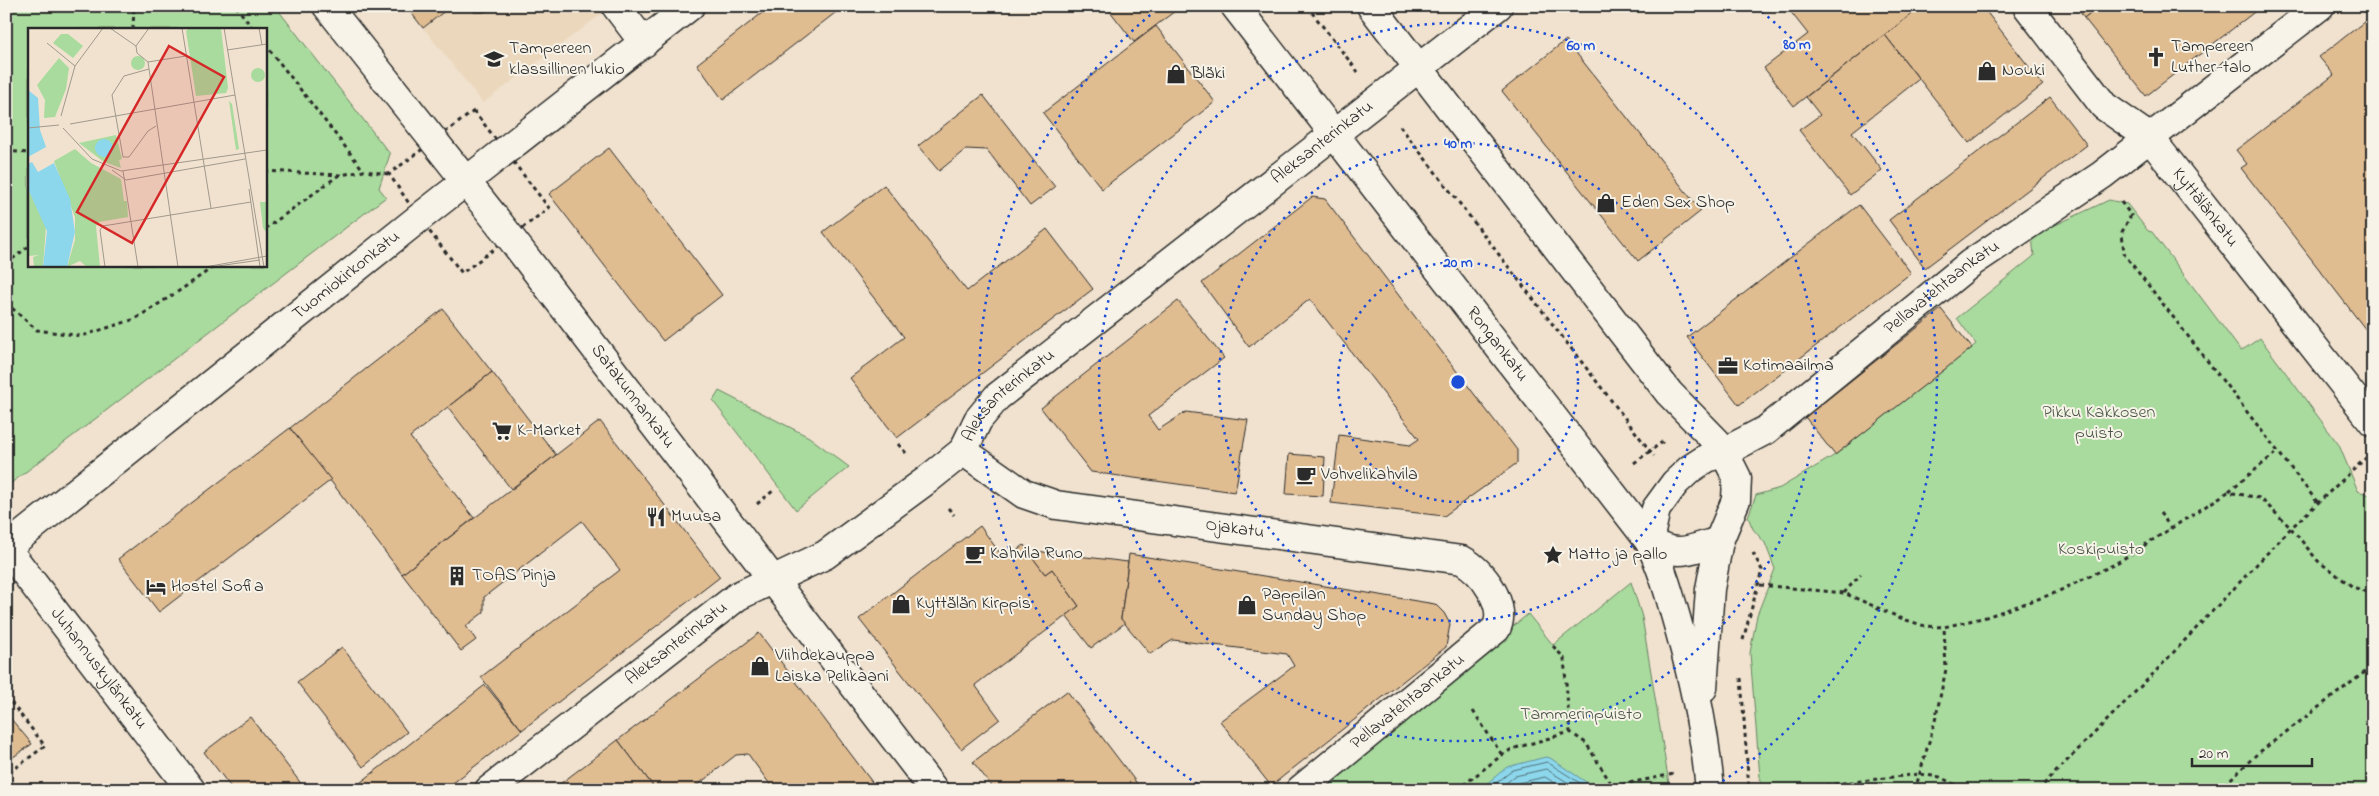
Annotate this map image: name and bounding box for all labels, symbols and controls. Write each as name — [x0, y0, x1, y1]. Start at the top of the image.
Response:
inset map — [28, 28, 266, 266]
text: 80 m — [1782, 34, 1811, 56]
place label: Tampereen Luther-talo — [2171, 34, 2254, 81]
text: 60 m — [1566, 35, 1596, 57]
place label: Tampereen klassillinen lukio — [509, 36, 625, 83]
church icon: Tampereen Luther-talo — [2145, 46, 2167, 68]
school or university icon: Tampereen klassillinen lukio — [483, 48, 505, 70]
place label: Nouki — [2002, 58, 2045, 84]
shop icon: Nouki — [1976, 60, 1998, 82]
place label: Bläki — [1190, 61, 1225, 87]
shop icon: Bläki — [1165, 63, 1187, 85]
street label: Aleksanterinkatu — [1266, 95, 1379, 191]
text: 40 m — [1443, 133, 1472, 155]
street label: Kyttälänkatu — [2165, 162, 2244, 253]
place label: Eden Sex Shop — [1621, 190, 1735, 216]
shop icon: Eden Sex Shop — [1595, 192, 1617, 214]
street label: Tuomiokirkonkatu — [287, 225, 406, 327]
street label: Pellavatehtaankatu — [1879, 234, 2005, 342]
text: 20 m — [1442, 252, 1473, 274]
street label: Rongankatu — [1459, 301, 1534, 388]
street label: Satakunnankatu — [584, 339, 681, 454]
street label: Aleksanterinkatu — [956, 343, 1061, 446]
place label: Kotimaailma — [1743, 353, 1834, 379]
office icon: Kotimaailma — [1717, 355, 1739, 377]
centre of rings — [1449, 373, 1467, 391]
park label: Pikku Kakkosen puisto — [2043, 400, 2156, 447]
place label: K-Market — [517, 418, 581, 444]
supermarket icon: K-Market — [491, 420, 513, 442]
place label: Vohvelikahvila — [1320, 462, 1418, 488]
cafe icon: Vohvelikahvila — [1295, 464, 1317, 486]
place label: Muusa — [671, 504, 721, 530]
restaurant icon: Muusa — [645, 506, 667, 528]
street label: Ojakatu — [1204, 512, 1266, 546]
park label: Koskipuisto — [2058, 537, 2144, 563]
place label: Kahvila Runo — [990, 541, 1083, 567]
place label: Matto ja pallo — [1568, 542, 1667, 568]
cafe icon: Kahvila Runo — [964, 543, 986, 565]
place icon: Matto ja pallo — [1542, 544, 1564, 566]
place label: TOAS Pinja — [472, 563, 556, 589]
building icon: TOAS Pinja — [446, 565, 468, 587]
place label: Hostel Sofia — [171, 574, 264, 600]
hotel icon: Hostel Sofia — [145, 576, 167, 598]
place label: Pappilan Sunday Shop — [1262, 582, 1366, 629]
place label: Kyttälän Kirppis — [916, 591, 1031, 617]
shop icon: Kyttälän Kirppis — [890, 593, 912, 615]
shop icon: Pappilan Sunday Shop — [1236, 594, 1258, 616]
street label: Aleksanterinkatu — [620, 595, 734, 692]
street label: Juhannuskylänkatu — [43, 602, 153, 735]
place label: Viihdekauppa Laiska Pelikaani — [774, 643, 889, 690]
street label: Pellavatehtaankatu — [1345, 648, 1471, 756]
shop icon: Viihdekauppa Laiska Pelikaani — [749, 655, 771, 677]
park label: Tammerinpuisto — [1520, 702, 1642, 728]
scale bar — [2192, 736, 2312, 768]
text: 20 m — [2199, 743, 2229, 765]

